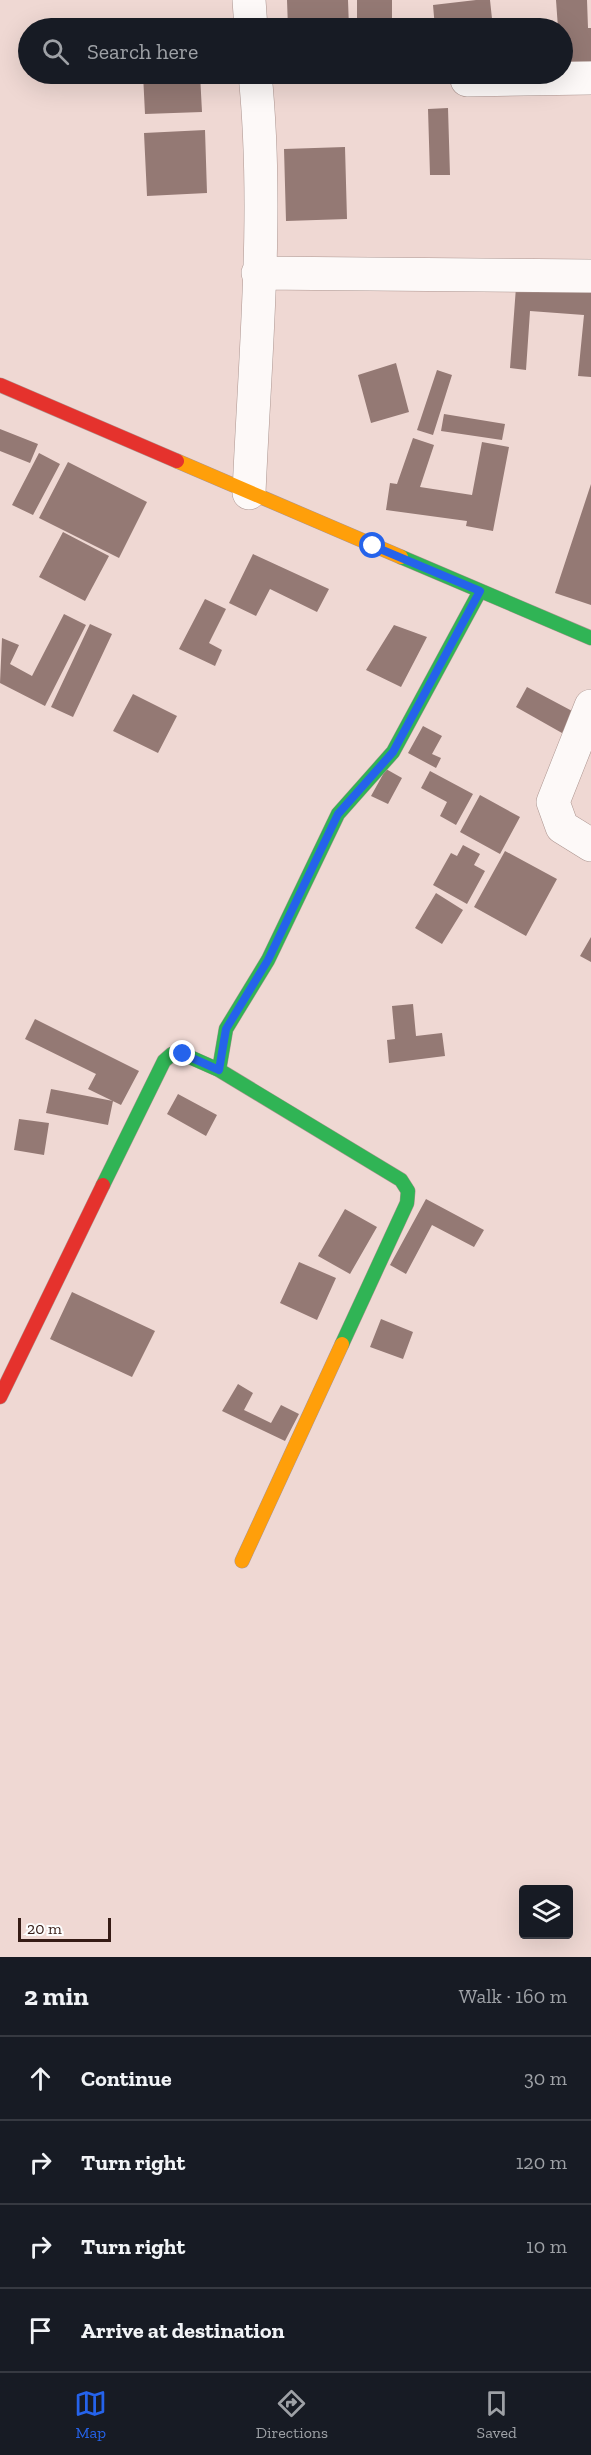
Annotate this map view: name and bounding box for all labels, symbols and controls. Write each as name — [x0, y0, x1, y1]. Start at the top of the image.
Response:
search box — [18, 18, 573, 84]
icon: search — [39, 35, 72, 68]
text: Search here — [87, 38, 198, 65]
route start — [359, 532, 385, 558]
route end — [169, 1040, 195, 1066]
map controls — [519, 1885, 573, 1939]
button: layers — [519, 1885, 573, 1939]
scale bar — [18, 1915, 111, 1942]
text: 20 m — [27, 1919, 62, 1938]
text: 2 min — [24, 1980, 89, 2012]
text: Walk · 160 m — [459, 1984, 567, 2008]
icon: ahead — [24, 2062, 57, 2095]
text: Continue — [81, 2065, 172, 2092]
text: 30 m — [524, 2066, 567, 2090]
icon: right — [24, 2146, 57, 2179]
text: Turn right — [81, 2149, 185, 2176]
text: 120 m — [516, 2150, 567, 2174]
icon: right — [24, 2230, 57, 2263]
text: Turn right — [81, 2233, 185, 2260]
text: 10 m — [526, 2234, 567, 2258]
icon: arrive — [24, 2314, 57, 2347]
text: Arrive at destination — [81, 2317, 284, 2344]
tab: Map — [74, 2387, 107, 2442]
tab: Directions — [256, 2387, 328, 2442]
tab: Saved — [477, 2387, 517, 2442]

